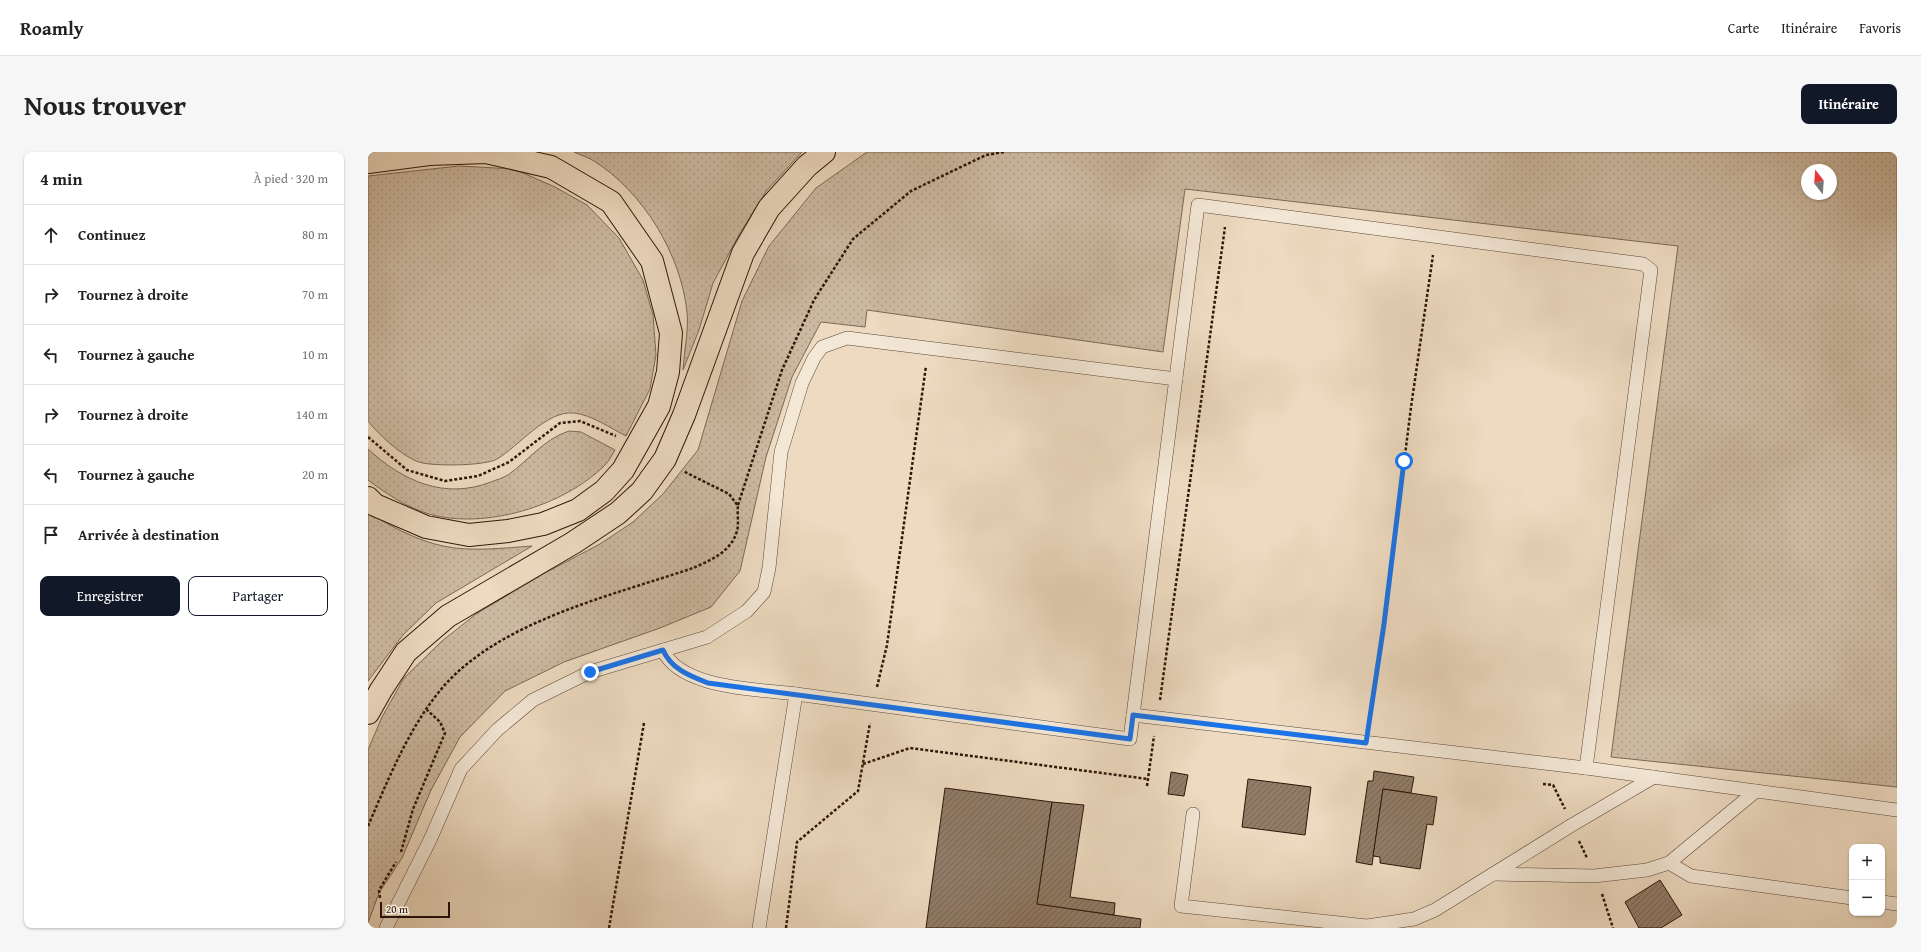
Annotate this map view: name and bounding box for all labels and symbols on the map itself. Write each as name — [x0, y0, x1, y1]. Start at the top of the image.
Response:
north arrow — [1801, 164, 1837, 200]
route start — [1395, 452, 1413, 470]
route end — [581, 663, 599, 681]
scale bar — [380, 900, 450, 919]

